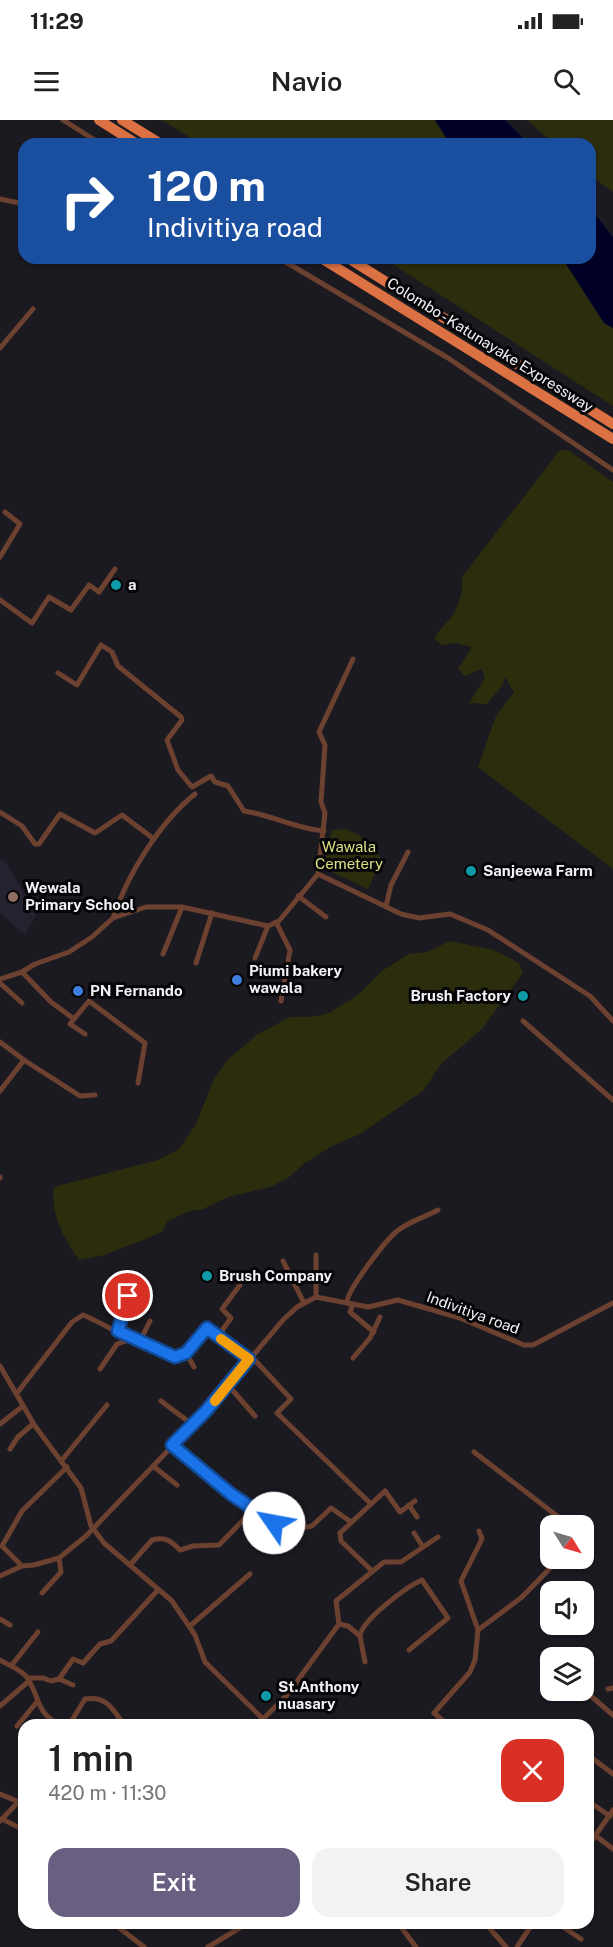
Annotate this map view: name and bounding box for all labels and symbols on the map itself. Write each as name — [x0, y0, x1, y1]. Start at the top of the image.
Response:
street label: Colombo - Katunayake Expressway — [384, 274, 596, 415]
place label: a — [128, 576, 137, 593]
marker: a — [109, 578, 123, 592]
park label: Wawala Cemetery — [315, 838, 383, 872]
place label: Sanjeewa Farm — [483, 862, 593, 879]
marker: Sanjeewa Farm — [464, 864, 478, 878]
place label: Wewala Primary School — [25, 879, 135, 913]
marker: Wewala Primary School — [6, 890, 20, 904]
place label: Piumi bakery wawala — [249, 962, 342, 996]
marker: Piumi bakery wawala — [230, 973, 244, 987]
place label: PN Fernando — [90, 982, 183, 999]
marker: PN Fernando — [71, 984, 85, 998]
place label: Brush Factory — [411, 987, 512, 1004]
marker: Brush Factory — [516, 989, 530, 1003]
place label: Brush Company — [219, 1267, 333, 1284]
marker: Brush Company — [200, 1269, 214, 1283]
pin — [102, 1270, 153, 1321]
street label: Indivitiya road — [424, 1288, 522, 1337]
position arrow — [242, 1491, 306, 1555]
north arrow — [540, 1515, 594, 1569]
place label: St.Anthony nuasary — [278, 1678, 360, 1712]
marker: St.Anthony nuasary — [259, 1689, 273, 1703]

